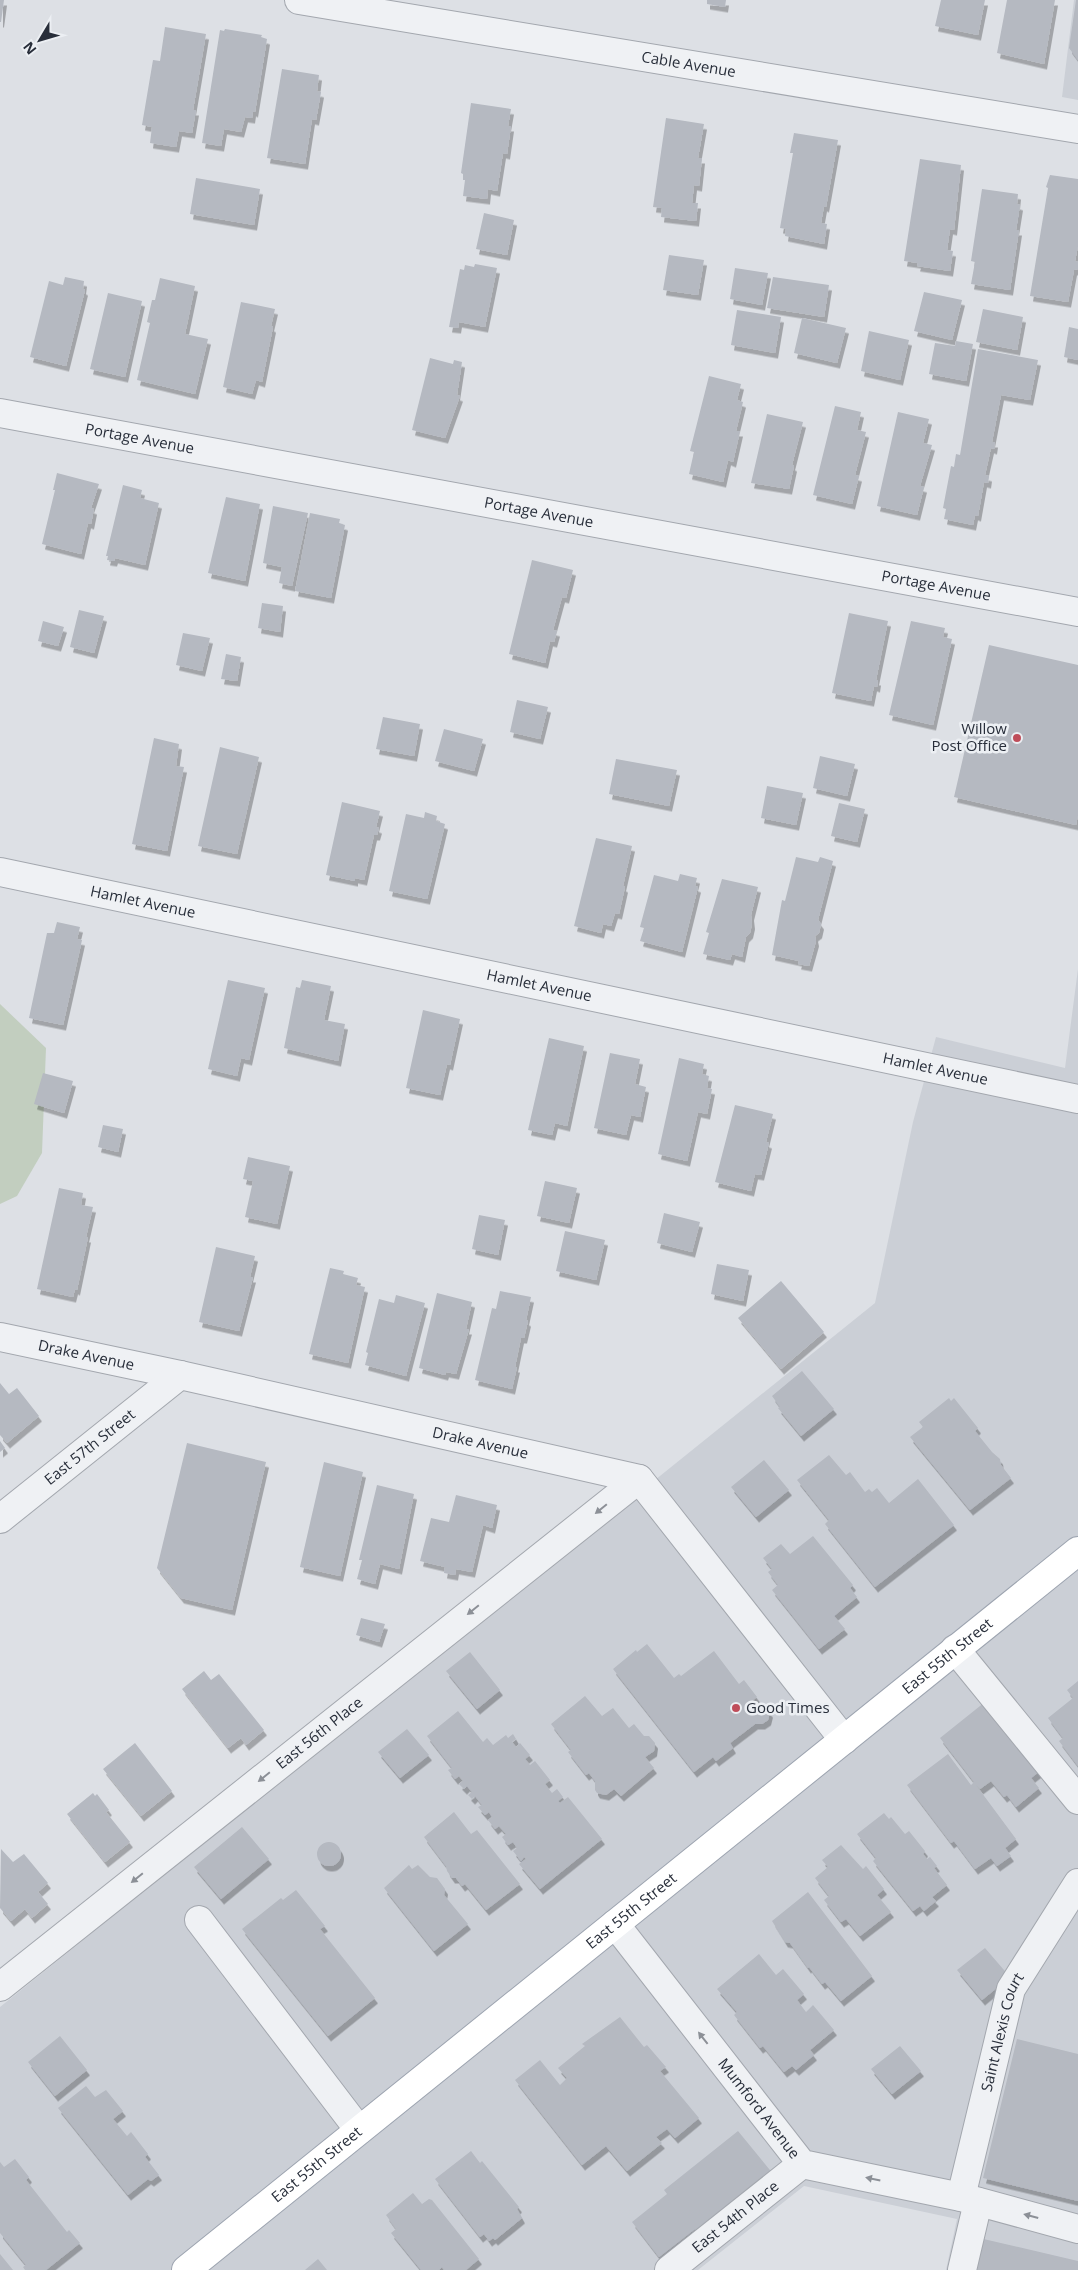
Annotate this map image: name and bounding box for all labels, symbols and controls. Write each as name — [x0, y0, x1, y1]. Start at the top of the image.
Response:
north arrow — [15, 15, 65, 65]
text: N — [18, 38, 40, 59]
street label: Cable Avenue — [640, 46, 738, 81]
street label: Portage Avenue — [84, 418, 196, 458]
street label: Portage Avenue — [483, 492, 595, 531]
street label: Portage Avenue — [880, 565, 993, 605]
place label: Willow Post Office — [931, 718, 1007, 755]
marker: Willow Post Office — [1011, 732, 1023, 744]
street label: Hamlet Avenue — [89, 880, 198, 922]
street label: Hamlet Avenue — [485, 964, 594, 1005]
street label: Hamlet Avenue — [881, 1047, 990, 1089]
street label: Drake Avenue — [36, 1334, 136, 1374]
street label: East 57th Street — [40, 1404, 139, 1489]
street label: Drake Avenue — [431, 1422, 531, 1463]
one-way arrow — [594, 1504, 607, 1515]
one-way arrow — [467, 1605, 480, 1616]
street label: East 55th Street — [897, 1613, 996, 1698]
street label: East 56th Place — [271, 1692, 366, 1773]
place label: Good Times — [746, 1697, 830, 1717]
marker: Good Times — [730, 1702, 742, 1714]
one-way arrow — [257, 1772, 271, 1782]
street label: East 55th Street — [581, 1868, 680, 1953]
one-way arrow — [131, 1873, 144, 1884]
street label: Saint Alexis Court — [976, 1968, 1028, 2093]
one-way arrow — [698, 2032, 709, 2045]
street label: Mumford Avenue — [714, 2054, 805, 2162]
street label: East 55th Street — [267, 2121, 366, 2206]
one-way arrow — [865, 2175, 880, 2183]
street label: East 54th Place — [687, 2176, 782, 2257]
one-way arrow — [1023, 2212, 1038, 2220]

